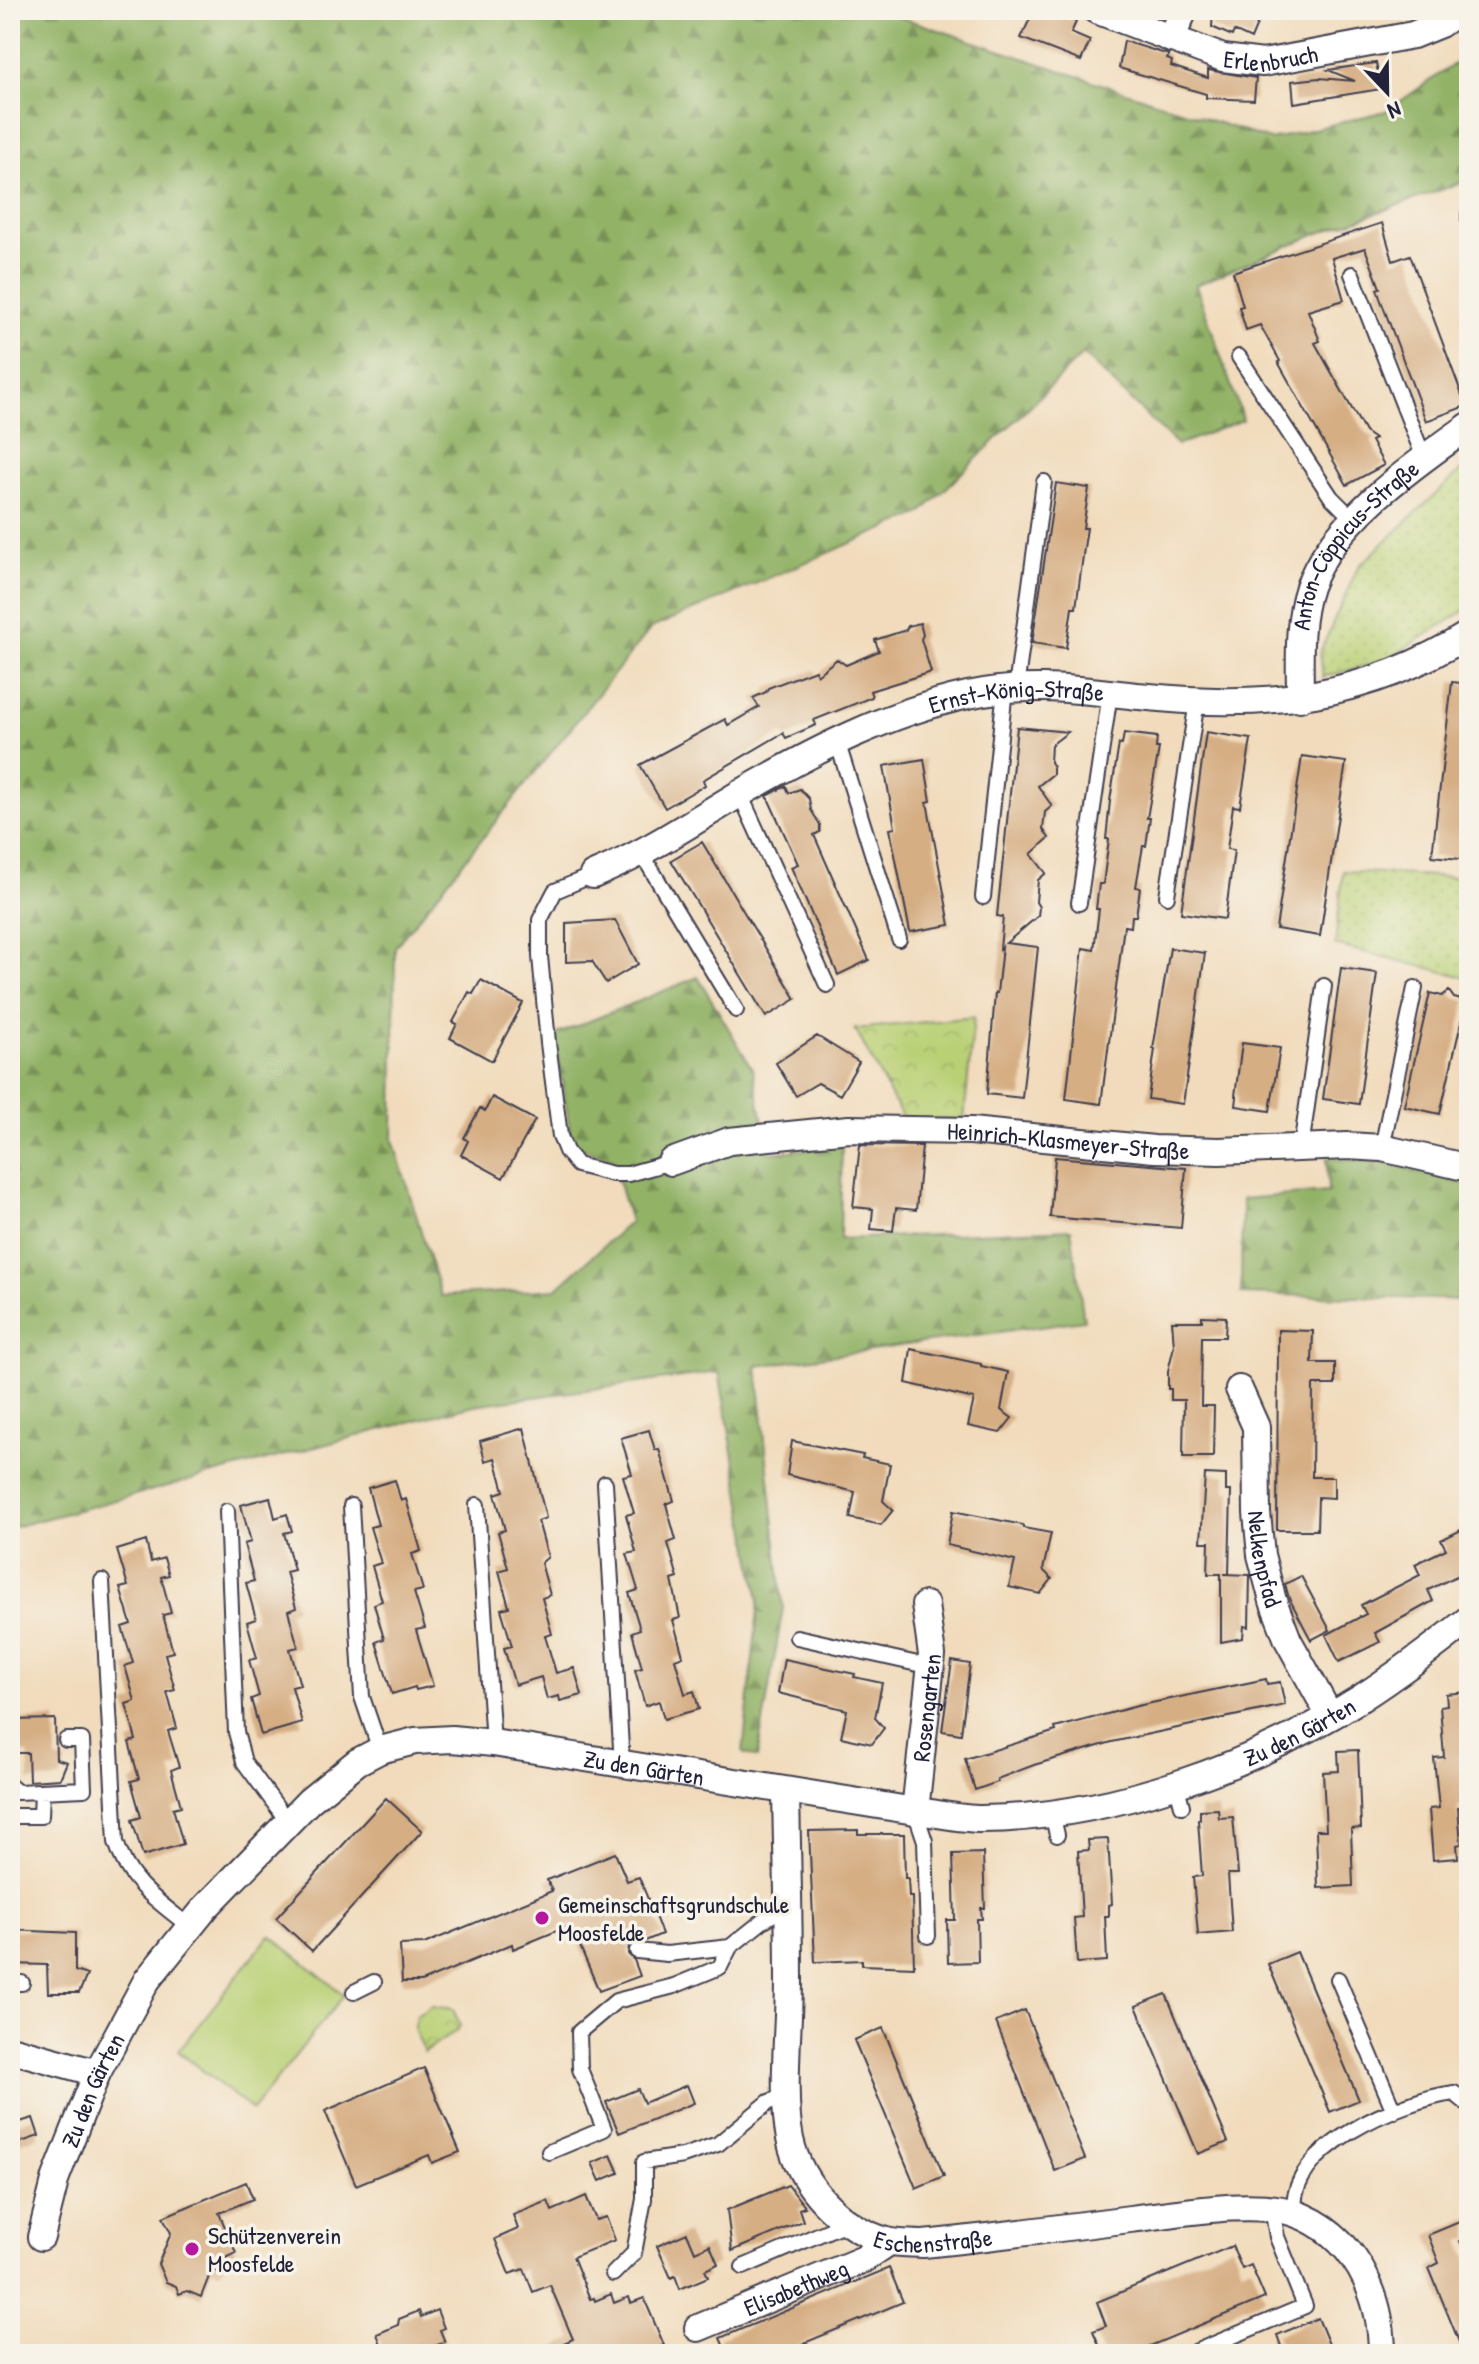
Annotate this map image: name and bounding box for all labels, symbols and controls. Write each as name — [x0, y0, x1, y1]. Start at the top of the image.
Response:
street label: Erlenbruch — [1222, 37, 1320, 79]
north arrow — [1347, 52, 1427, 132]
text: N — [1383, 94, 1406, 127]
street label: Anton-Cöppicus-Straße — [1285, 452, 1426, 632]
street label: Ernst-König-Straße — [925, 672, 1106, 721]
street label: Heinrich-Klasmeyer-Straße — [947, 1115, 1190, 1166]
street label: Nelkenpfad — [1241, 1509, 1290, 1611]
street label: Rosengarten — [904, 1652, 948, 1763]
street label: Zu den Gärten — [1238, 1690, 1361, 1773]
street label: Zu den Gärten — [581, 1742, 707, 1793]
place label: Gemeinschaftsgrundschule Moosfelde — [558, 1888, 790, 1948]
marker: Gemeinschaftsgrundschule Moosfelde — [533, 1909, 551, 1927]
street label: Zu den Gärten — [53, 2027, 132, 2152]
place label: Schützenverein Moosfelde — [208, 2219, 341, 2279]
street label: Eschenstraße — [870, 2220, 994, 2260]
marker: Schützenverein Moosfelde — [183, 2240, 201, 2258]
street label: Elisabethweg — [739, 2251, 853, 2323]

